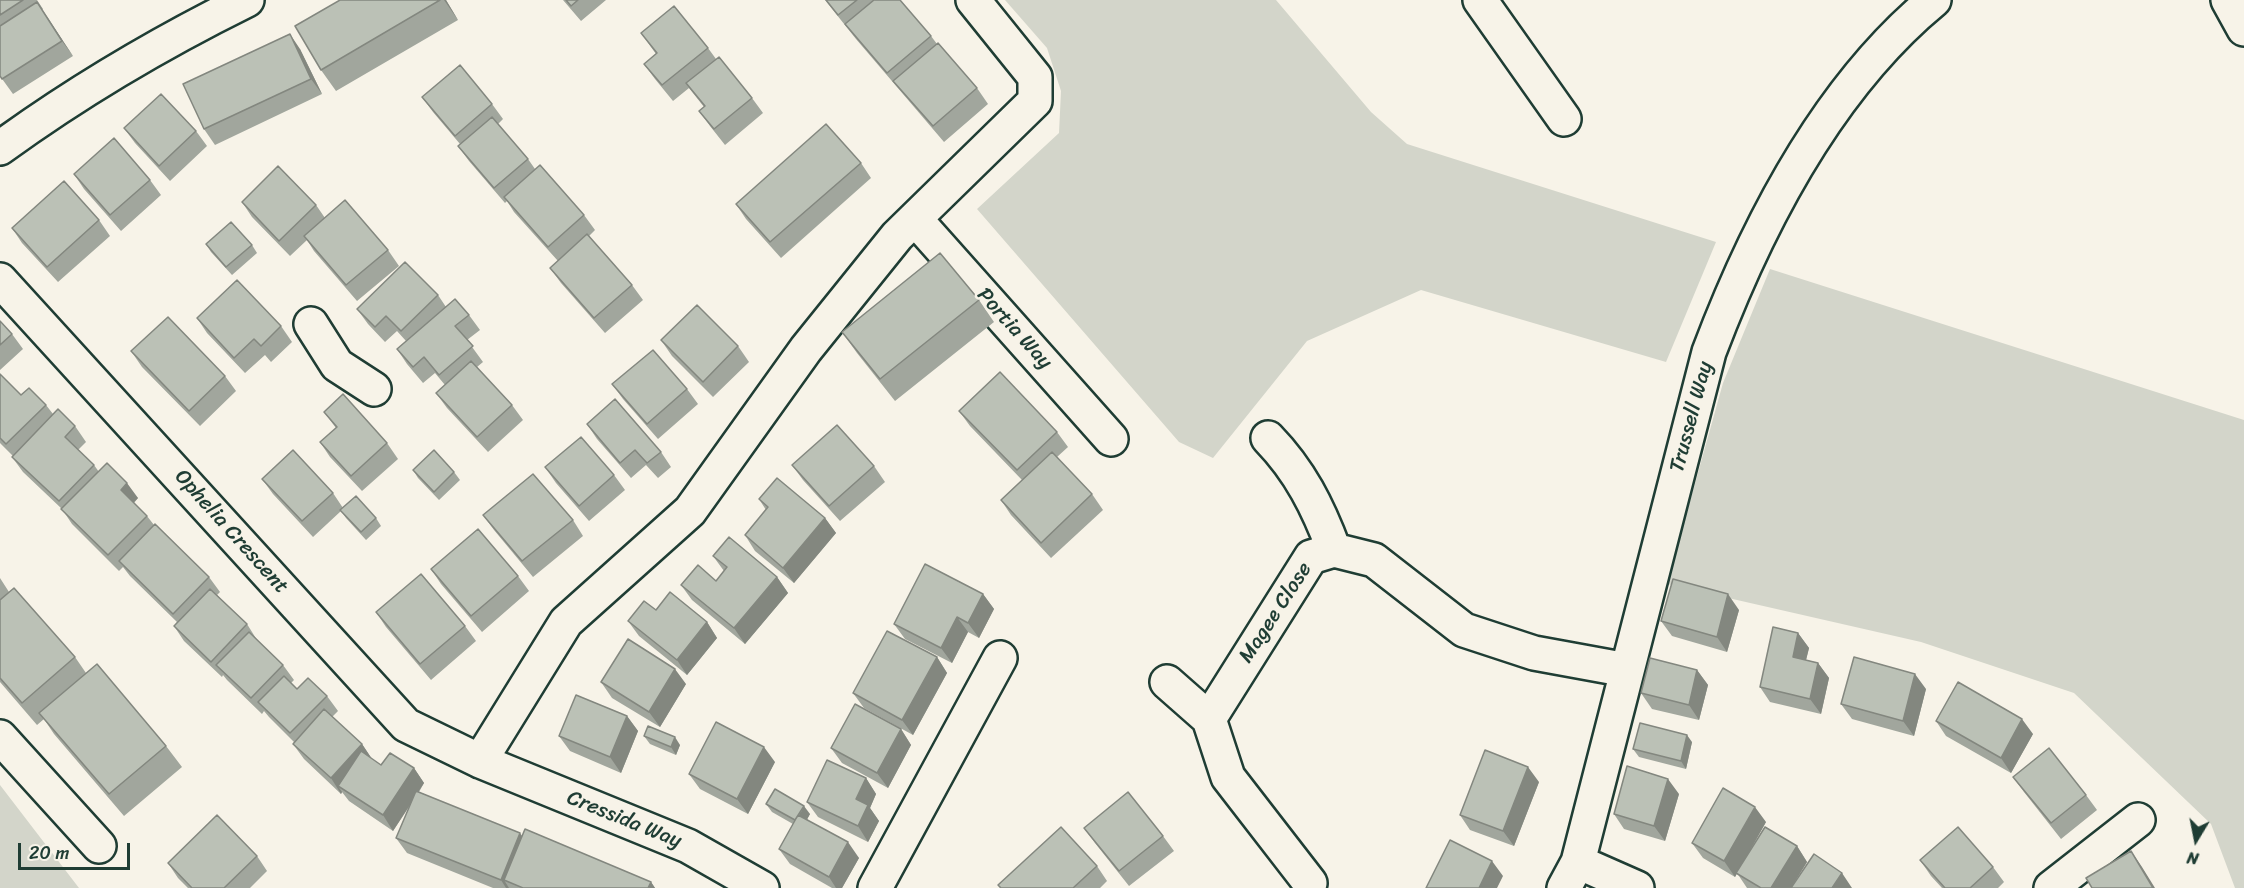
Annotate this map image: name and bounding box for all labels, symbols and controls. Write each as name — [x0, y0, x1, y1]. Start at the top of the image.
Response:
street label: Portia Way — [971, 283, 1057, 375]
street label: Trussell Way — [1665, 359, 1719, 475]
street label: Ophelia Crescent — [169, 465, 293, 599]
street label: Magee Close — [1234, 558, 1318, 668]
street label: Cressida Way — [563, 786, 685, 854]
north arrow — [2166, 810, 2226, 870]
scale bar — [21, 831, 134, 869]
text: 20 m — [29, 837, 69, 869]
text: N — [2185, 843, 2201, 873]

